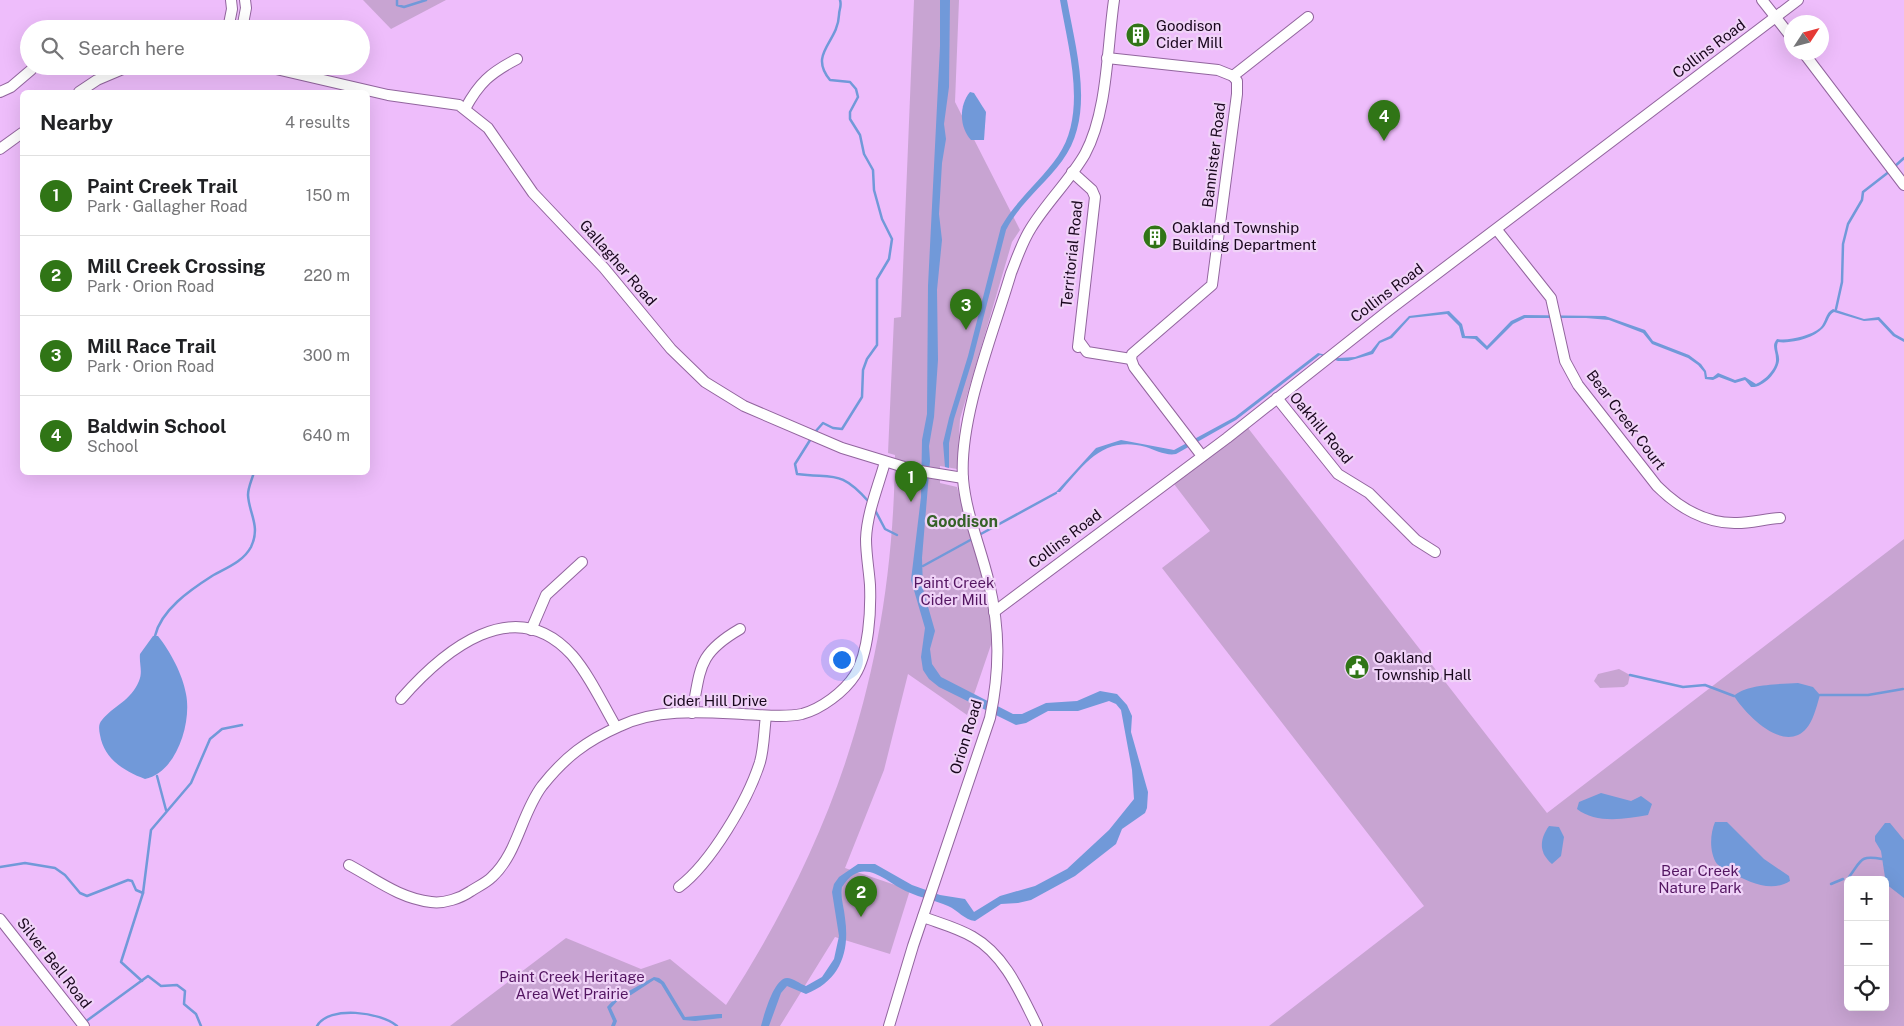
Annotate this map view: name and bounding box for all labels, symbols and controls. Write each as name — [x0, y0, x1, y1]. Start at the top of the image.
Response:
north arrow — [1784, 15, 1829, 60]
street label: Collins Road — [1669, 16, 1748, 81]
place label: Goodison Cider Mill — [1156, 17, 1223, 51]
search box — [20, 20, 370, 75]
building icon: Goodison Cider Mill — [1125, 22, 1151, 48]
icon: search — [38, 34, 66, 62]
text: Search here — [78, 37, 185, 59]
pin: 4 — [1368, 100, 1400, 141]
street label: Bannister Road — [1199, 101, 1228, 209]
text: Nearby — [40, 110, 113, 135]
text: 4 results — [285, 113, 350, 132]
text: Paint Creek Trail — [87, 175, 238, 197]
text: 1 — [53, 186, 59, 205]
text: 150 m — [306, 186, 350, 205]
text: Park · Gallagher Road — [87, 197, 248, 216]
street label: Territorial Road — [1057, 200, 1086, 308]
street label: Gallagher Road — [577, 216, 660, 309]
place label: Oakland Township Building Department — [1172, 219, 1317, 253]
building icon: Oakland Township Building Department — [1142, 224, 1168, 250]
text: Mill Creek Crossing — [87, 255, 265, 277]
street label: Collins Road — [1347, 260, 1426, 325]
text: 2 — [51, 266, 61, 285]
text: 220 m — [303, 266, 350, 285]
text: Park · Orion Road — [87, 277, 214, 296]
pin: 3 — [950, 289, 982, 330]
text: Mill Race Trail — [87, 335, 217, 357]
text: 3 — [51, 346, 61, 365]
text: 300 m — [303, 346, 350, 365]
text: Park · Orion Road — [87, 357, 214, 376]
street label: Bear Creek Court — [1583, 366, 1670, 473]
street label: Oakhill Road — [1287, 388, 1356, 467]
text: Baldwin School — [87, 415, 226, 437]
text: 4 — [51, 426, 61, 445]
text: 640 m — [302, 426, 350, 445]
text: School — [87, 437, 138, 456]
pin: 1 — [895, 461, 927, 502]
street label: Collins Road — [1025, 506, 1104, 571]
district label: Goodison — [926, 512, 998, 531]
park label: Paint Creek Cider Mill — [914, 574, 994, 608]
your location — [829, 647, 855, 673]
place label: Oakland Township Hall — [1374, 649, 1472, 683]
public building icon: Oakland Township Hall — [1344, 654, 1370, 680]
street label: Cider Hill Drive — [663, 692, 767, 709]
street label: Orion Road — [946, 698, 985, 776]
park label: Bear Creek Nature Park — [1658, 862, 1742, 896]
pin: 2 — [845, 876, 877, 917]
map controls — [1844, 876, 1889, 1011]
button: + — [1844, 876, 1889, 921]
street label: Silver Bell Road — [14, 914, 95, 1011]
button: − — [1844, 921, 1889, 966]
button: locate — [1844, 966, 1889, 1011]
park label: Paint Creek Heritage Area Wet Prairie — [499, 968, 645, 1002]

